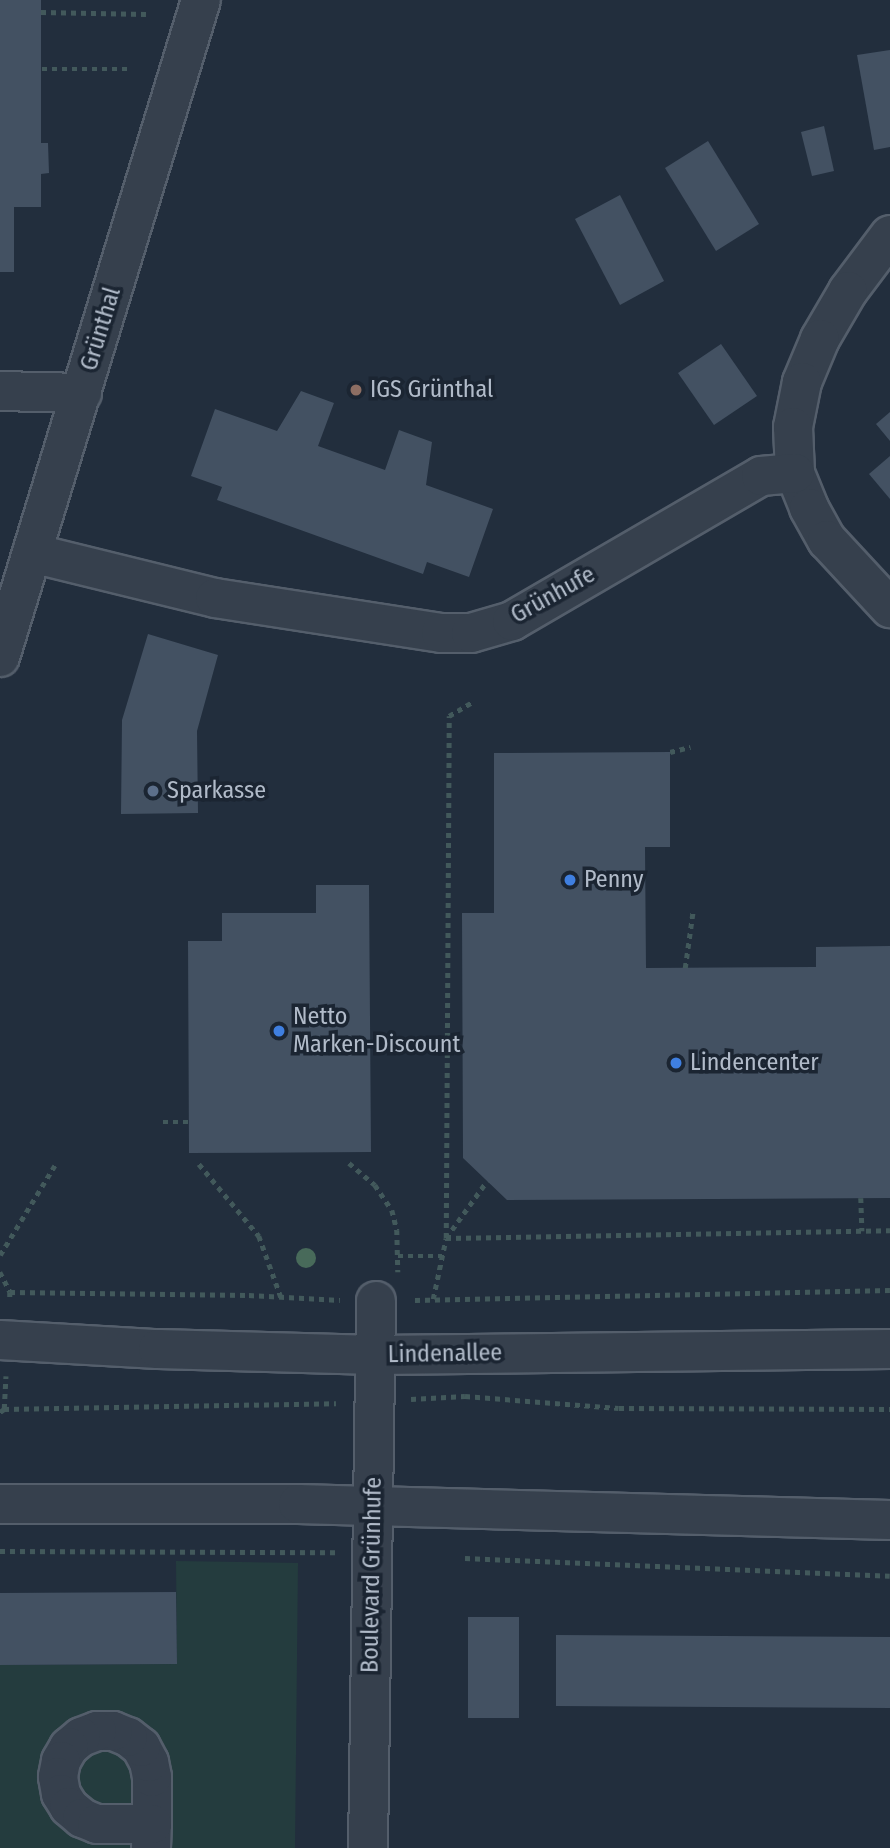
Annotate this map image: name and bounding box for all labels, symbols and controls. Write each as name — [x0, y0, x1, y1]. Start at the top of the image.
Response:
street label: Grünthal — [75, 284, 127, 374]
place label: IGS Grünthal — [370, 376, 493, 404]
marker: IGS Grünthal — [348, 382, 364, 398]
street label: Grünhufe — [506, 560, 600, 630]
place label: Sparkasse — [167, 777, 266, 805]
marker: Sparkasse — [145, 783, 161, 799]
place label: Penny — [584, 866, 644, 894]
marker: Penny — [562, 872, 578, 888]
place label: Netto Marken-Discount — [293, 1003, 460, 1059]
marker: Netto Marken-Discount — [271, 1023, 287, 1039]
place label: Lindencenter — [690, 1049, 819, 1077]
marker: Lindencenter — [668, 1055, 684, 1071]
street label: Lindenallee — [388, 1339, 502, 1369]
street label: Boulevard Grünhufe — [356, 1477, 388, 1673]

